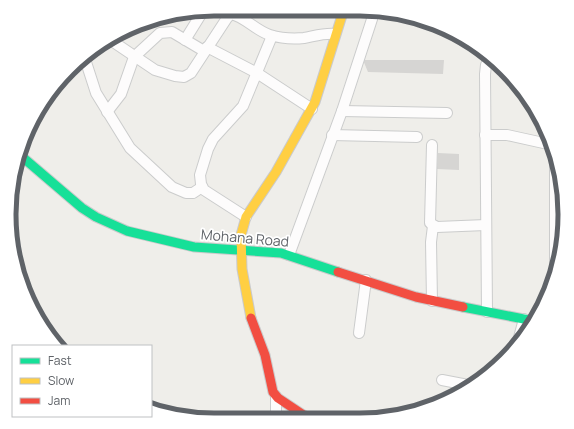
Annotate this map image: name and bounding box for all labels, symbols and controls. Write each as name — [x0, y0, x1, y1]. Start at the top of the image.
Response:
street label: Mohana Road — [200, 224, 290, 251]
legend — [12, 345, 152, 417]
text: Fast — [48, 352, 72, 369]
text: Slow — [48, 372, 74, 389]
text: Jam — [48, 392, 70, 409]

